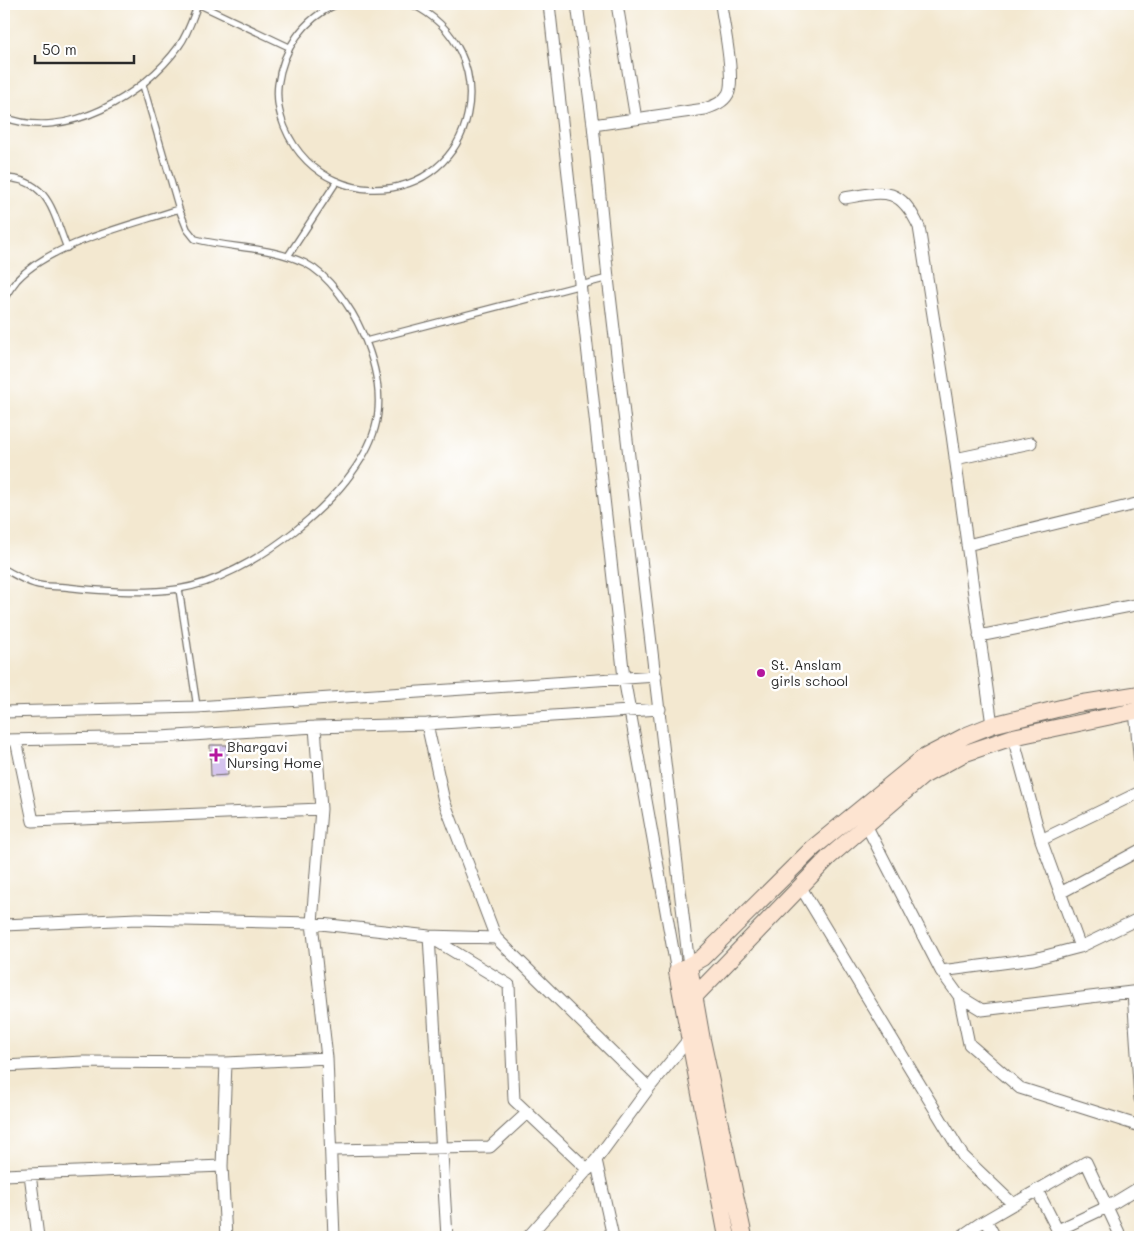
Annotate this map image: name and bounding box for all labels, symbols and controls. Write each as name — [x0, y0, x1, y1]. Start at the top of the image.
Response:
scale bar — [35, 32, 134, 64]
text: 50 m — [42, 39, 77, 59]
place label: St. Anslam girls school — [771, 655, 848, 690]
marker: St. Anslam girls school — [755, 667, 767, 679]
place label: Bhargavi Nursing Home — [227, 737, 322, 772]
marker: Bhargavi Nursing Home — [209, 748, 223, 762]

